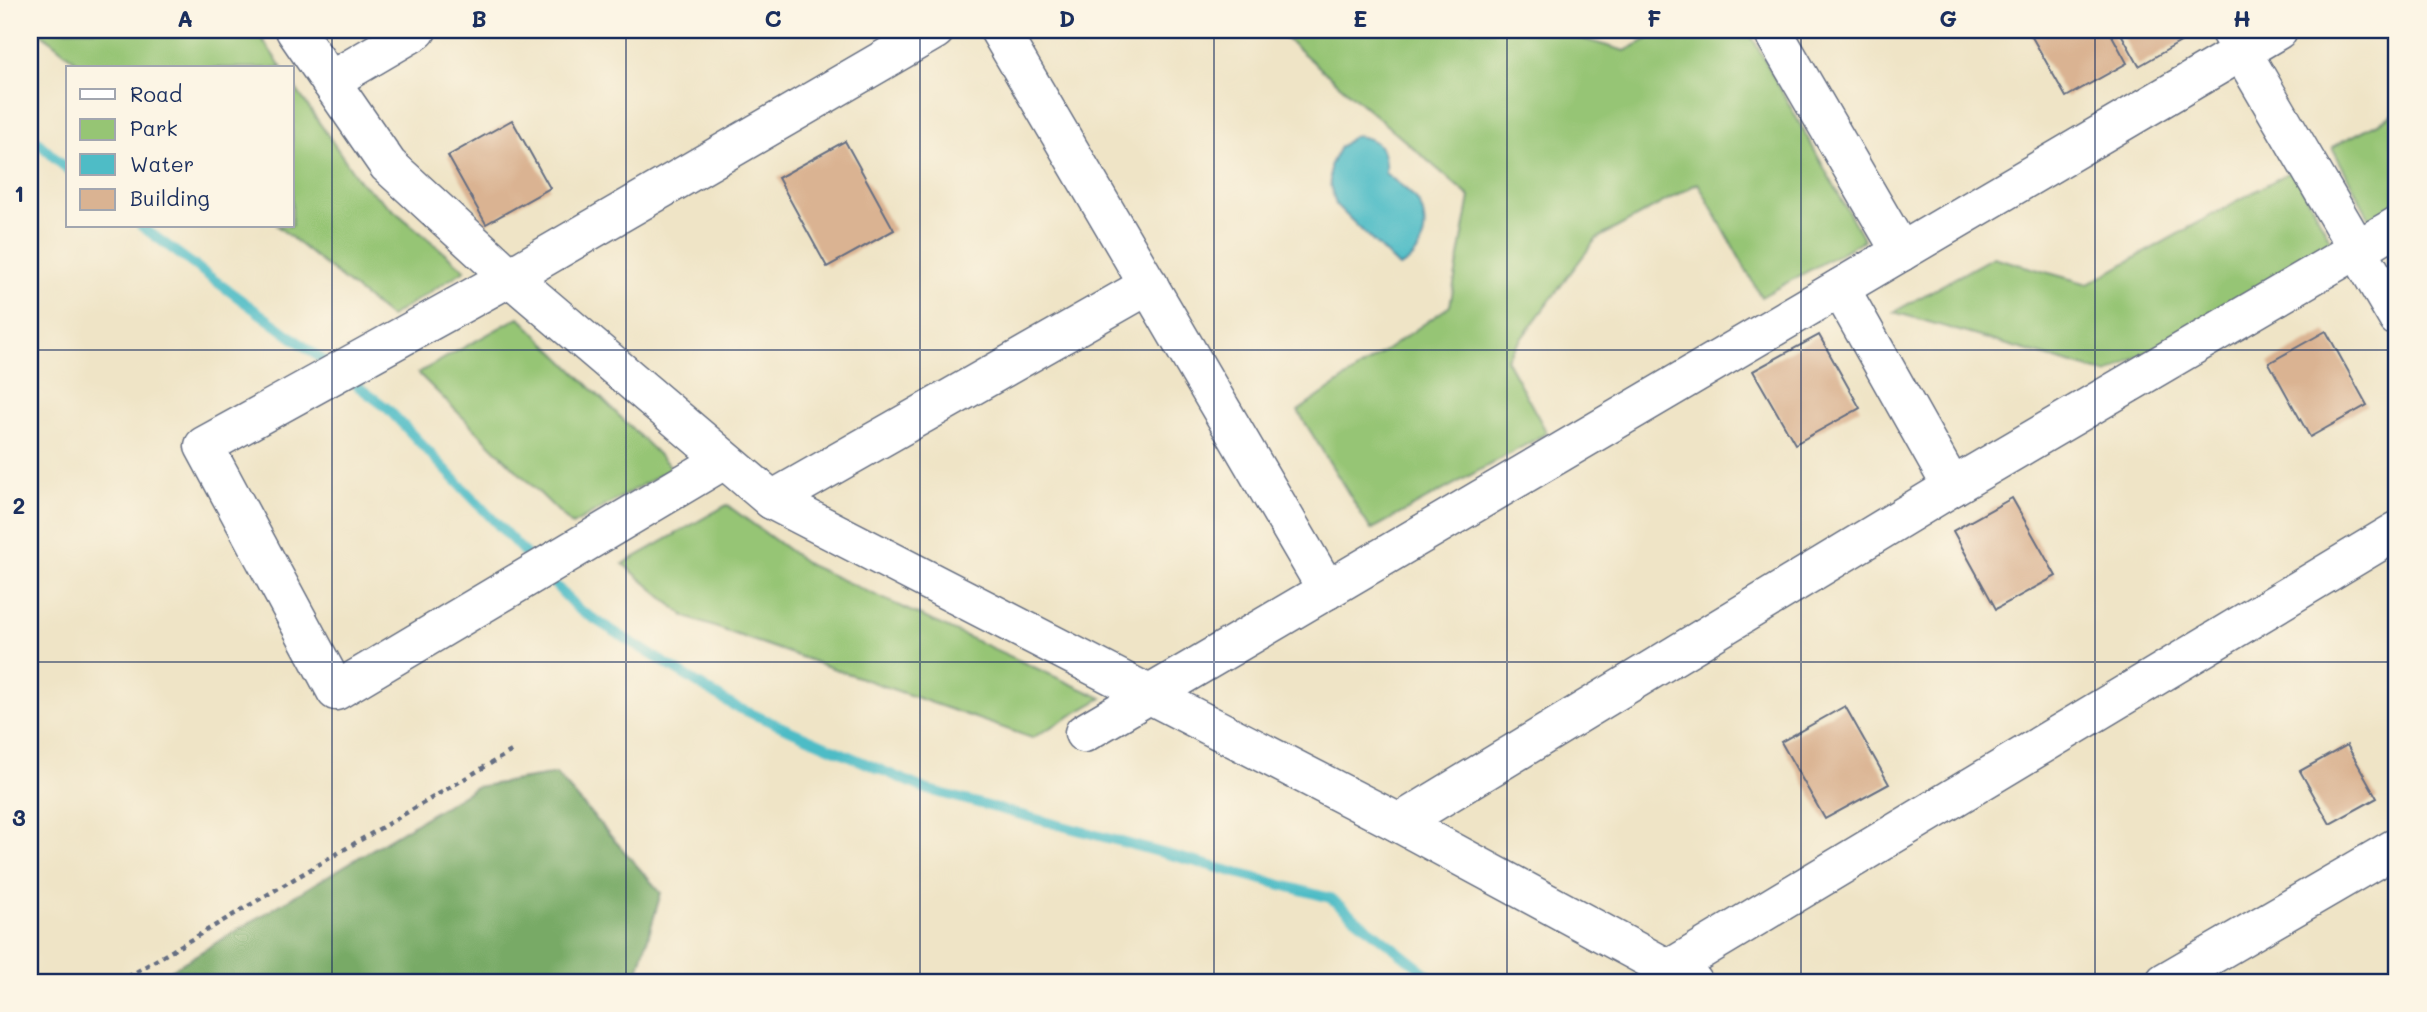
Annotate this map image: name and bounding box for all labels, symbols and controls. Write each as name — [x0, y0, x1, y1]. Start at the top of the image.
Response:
text: A — [177, 3, 193, 33]
text: B — [471, 3, 487, 33]
text: C — [764, 3, 782, 33]
text: D — [1059, 3, 1075, 33]
text: E — [1353, 3, 1367, 33]
text: F — [1647, 3, 1661, 33]
text: G — [1939, 3, 1957, 33]
text: H — [2233, 3, 2251, 33]
legend — [66, 66, 294, 228]
text: Road — [130, 80, 182, 107]
text: Park — [130, 114, 178, 141]
text: Water — [130, 150, 194, 177]
text: 1 — [14, 178, 24, 208]
text: Building — [130, 184, 210, 211]
text: 2 — [13, 490, 25, 520]
text: 3 — [12, 802, 26, 832]

